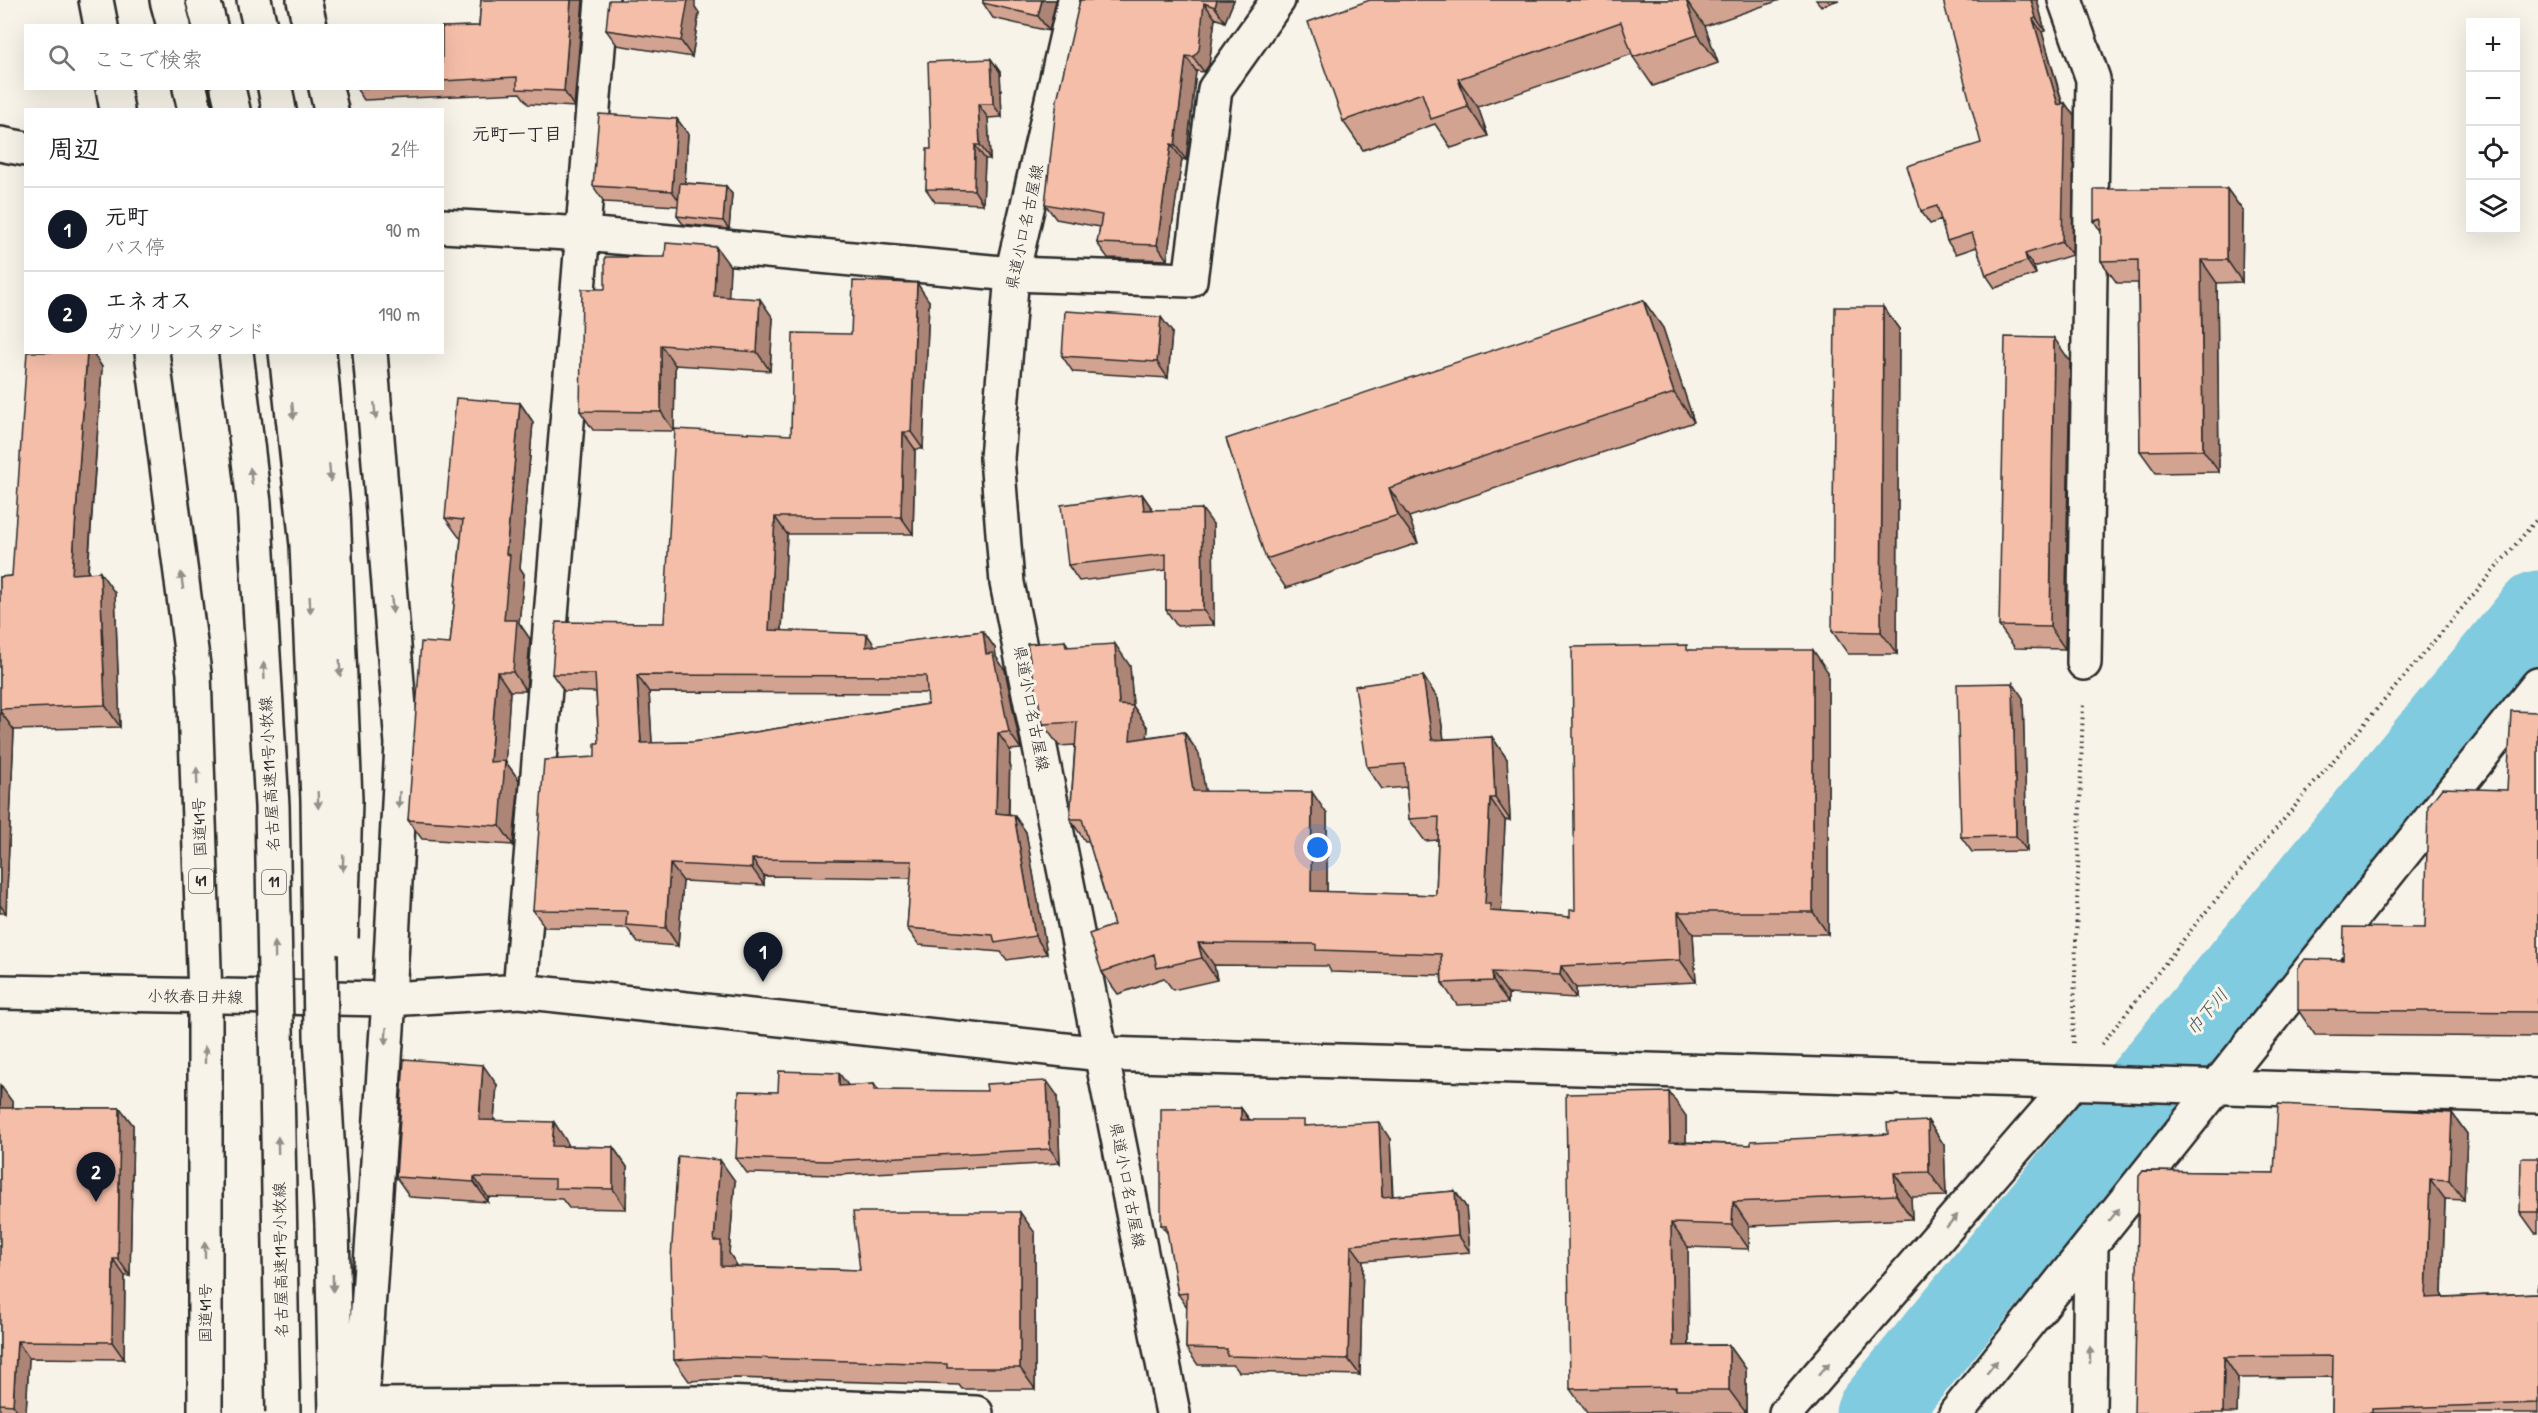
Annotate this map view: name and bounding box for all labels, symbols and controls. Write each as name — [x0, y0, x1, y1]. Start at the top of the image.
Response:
map controls — [2466, 18, 2520, 234]
button: + — [2466, 18, 2520, 72]
search box — [24, 24, 444, 90]
icon: search — [45, 41, 78, 74]
text: ここで検索 — [93, 44, 203, 74]
button: − — [2466, 72, 2520, 126]
district label: 元町一丁目 — [472, 121, 562, 146]
button: locate — [2466, 126, 2520, 180]
text: 周辺 — [48, 131, 100, 166]
text: 2件 — [391, 135, 420, 162]
street label: 県道小口名古屋線 — [1000, 162, 1048, 292]
button: layers — [2466, 180, 2520, 234]
text: 元町 — [105, 201, 149, 231]
text: 1 — [64, 216, 71, 243]
text: 90 m — [386, 216, 420, 243]
text: バス停 — [105, 233, 165, 260]
text: エネオス — [105, 285, 192, 315]
text: 2 — [63, 300, 72, 327]
text: 190 m — [378, 300, 420, 327]
text: ガソリンスタンド — [105, 317, 265, 344]
one-way arrow — [288, 401, 297, 420]
one-way arrow — [370, 401, 380, 420]
one-way arrow — [325, 464, 335, 483]
one-way arrow — [246, 467, 256, 486]
one-way arrow — [177, 572, 187, 591]
one-way arrow — [305, 595, 314, 614]
one-way arrow — [387, 596, 396, 615]
street label: 県道小口名古屋線 — [1009, 643, 1055, 773]
one-way arrow — [335, 659, 344, 678]
one-way arrow — [260, 661, 269, 680]
street label: 名古屋高速11号小牧線 — [254, 696, 284, 852]
one-way arrow — [193, 766, 202, 785]
one-way arrow — [313, 790, 323, 809]
one-way arrow — [395, 790, 404, 809]
street label: 国道41号 — [187, 797, 211, 857]
your location — [1303, 833, 1332, 862]
one-way arrow — [339, 854, 348, 873]
road number: 41 — [189, 869, 213, 893]
road number: 11 — [262, 870, 286, 894]
pin: 1 — [744, 932, 783, 982]
one-way arrow — [270, 940, 279, 959]
water label: 巾下川 — [2180, 983, 2234, 1040]
street label: 小牧春日井線 — [147, 984, 243, 1008]
one-way arrow — [382, 1027, 391, 1046]
one-way arrow — [200, 1045, 210, 1064]
street label: 県道小口名古屋線 — [1105, 1120, 1151, 1250]
one-way arrow — [273, 1135, 283, 1154]
pin: 2 — [76, 1152, 116, 1202]
street label: 名古屋高速11号小牧線 — [268, 1182, 292, 1338]
one-way arrow — [2107, 1208, 2120, 1223]
one-way arrow — [1945, 1214, 1958, 1229]
one-way arrow — [200, 1240, 210, 1259]
one-way arrow — [328, 1273, 338, 1292]
street label: 国道41号 — [194, 1283, 216, 1343]
one-way arrow — [2085, 1345, 2095, 1364]
one-way arrow — [1986, 1359, 1999, 1375]
one-way arrow — [1818, 1361, 1831, 1377]

